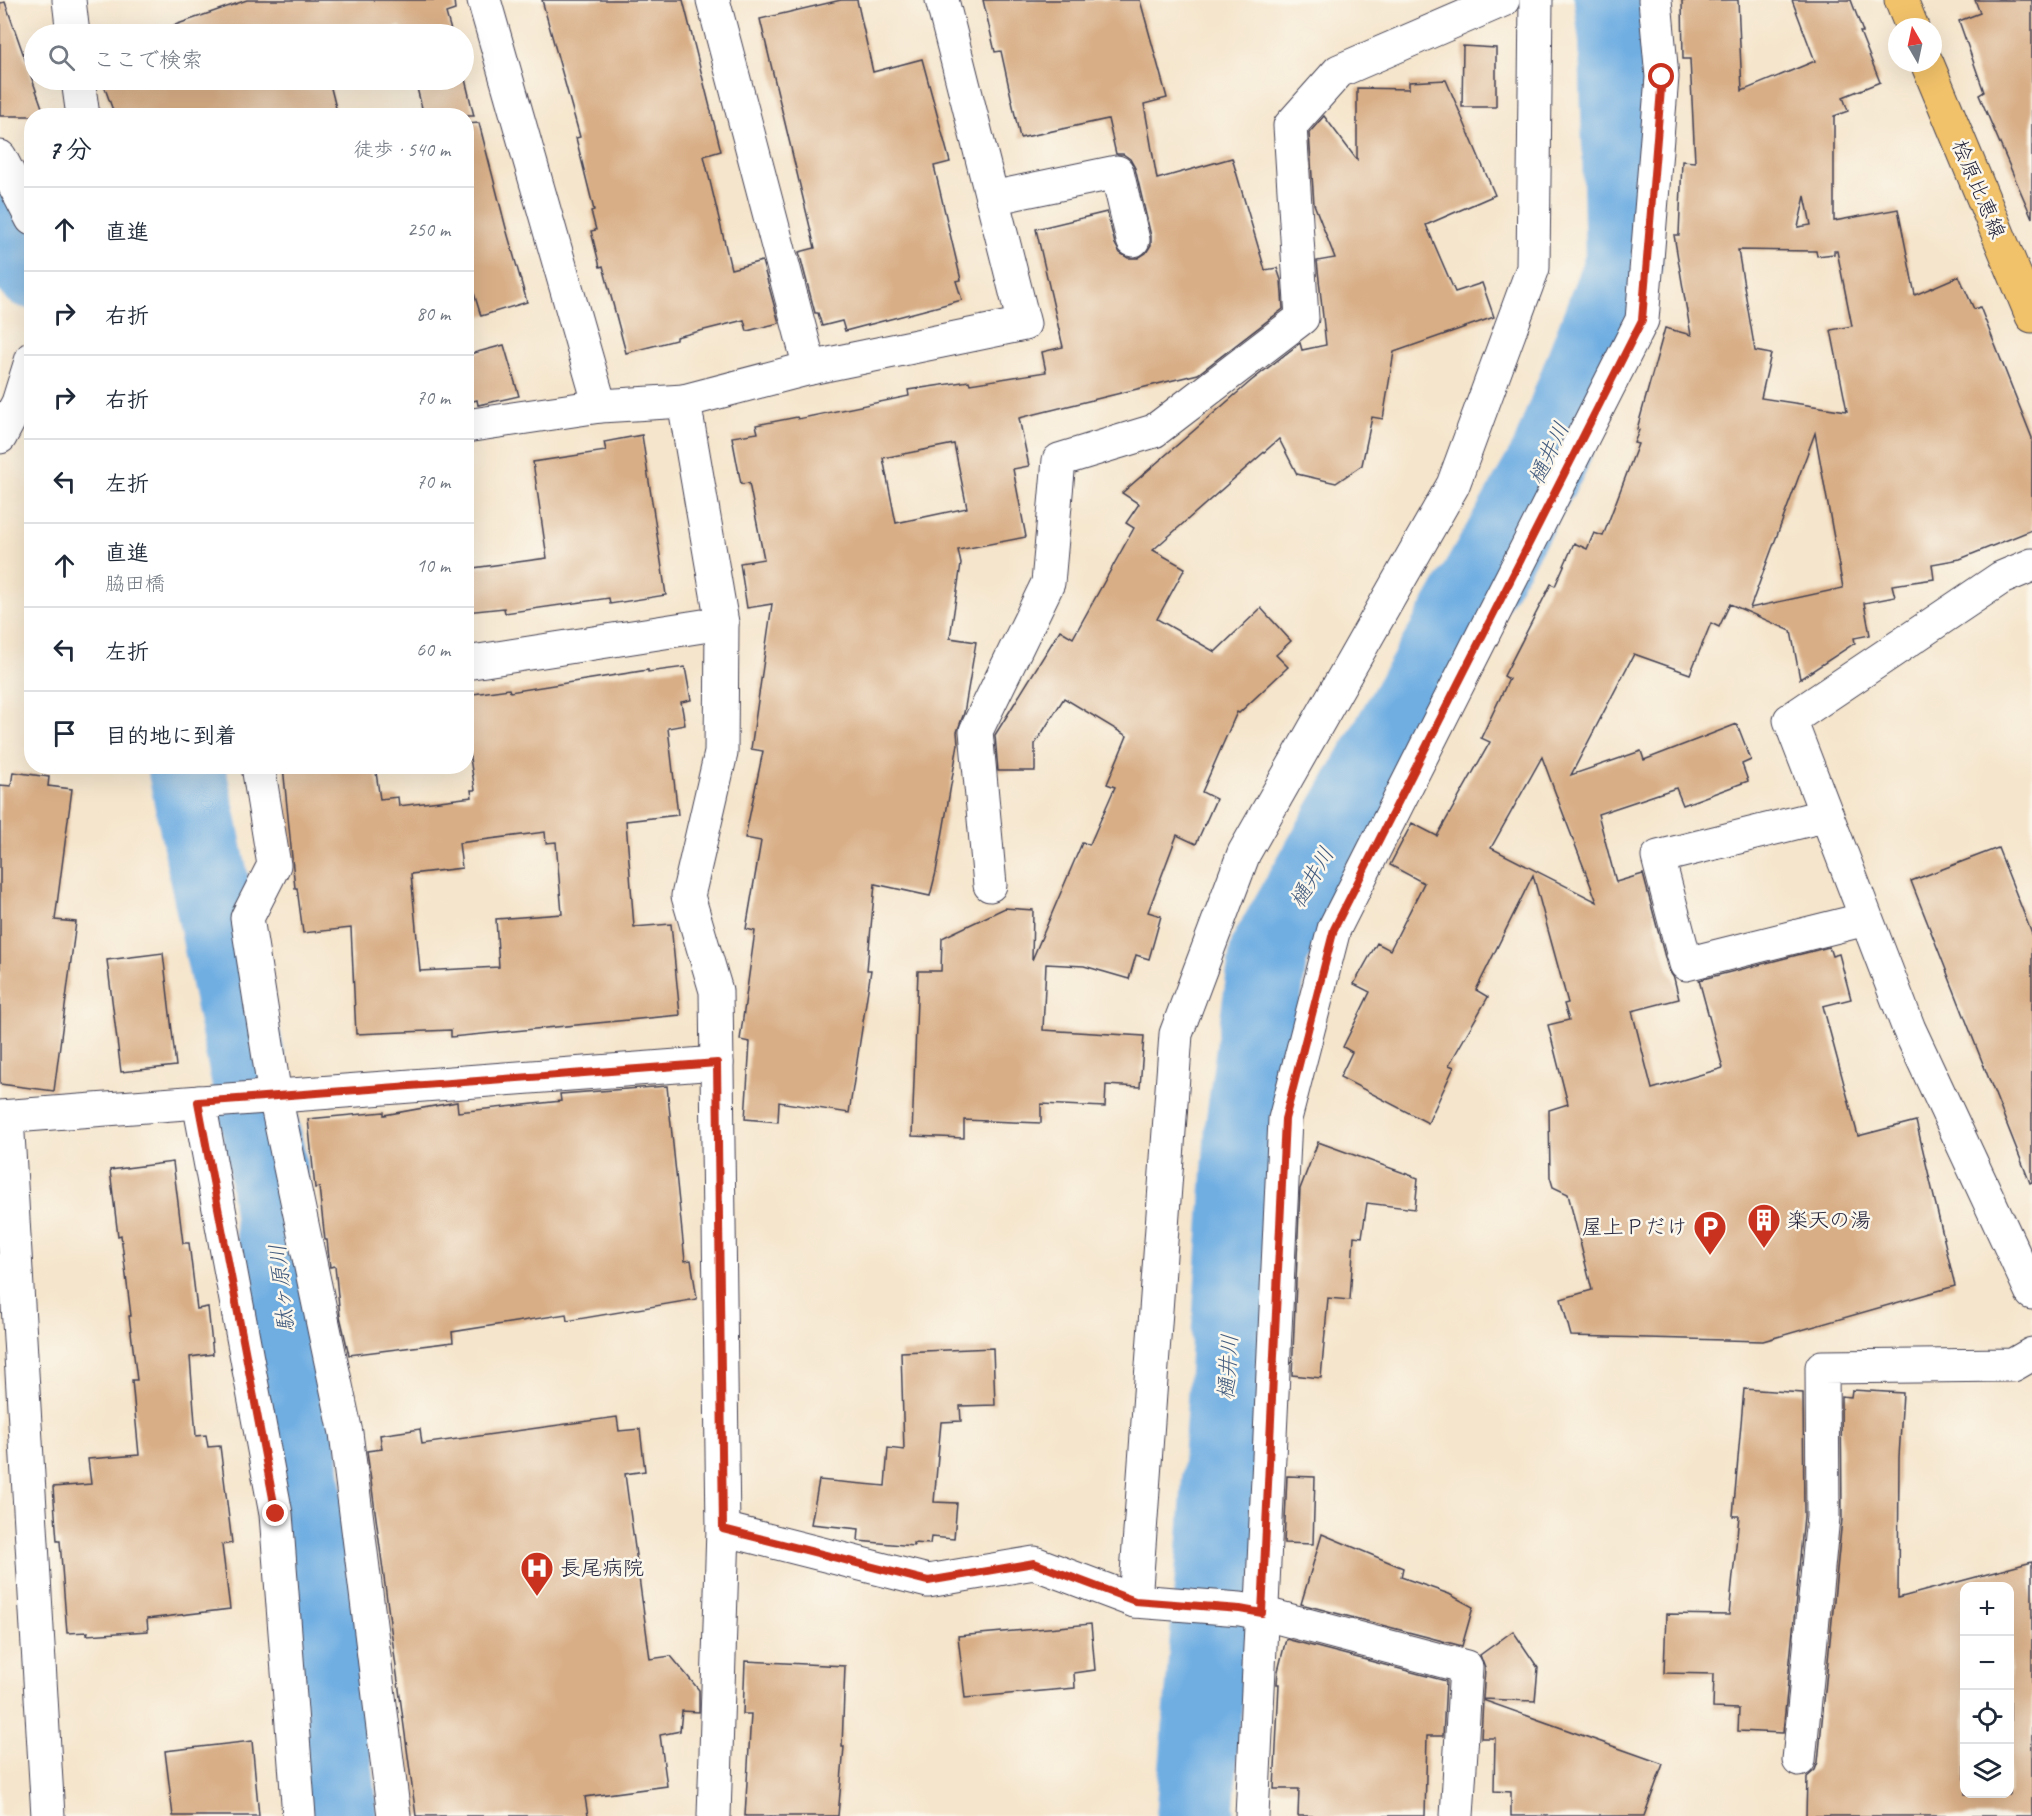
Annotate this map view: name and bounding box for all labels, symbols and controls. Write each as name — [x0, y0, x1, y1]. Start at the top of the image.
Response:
north arrow — [1888, 18, 1942, 72]
search box — [24, 24, 474, 90]
icon: search — [45, 41, 78, 74]
text: ここで検索 — [93, 46, 203, 74]
route start — [1648, 63, 1674, 89]
text: 7 分 — [48, 133, 92, 166]
street label: 桧原比恵線 — [1947, 136, 2011, 242]
text: 徒歩 · 540 m — [354, 137, 450, 162]
icon: ahead — [48, 213, 81, 246]
text: 250 m — [407, 217, 450, 242]
text: 直進 — [105, 218, 149, 246]
icon: right — [48, 297, 81, 330]
text: 80 m — [416, 301, 450, 326]
text: 右折 — [105, 302, 149, 330]
icon: right — [48, 381, 81, 414]
text: 70 m — [416, 385, 450, 410]
text: 右折 — [105, 386, 149, 414]
water label: 樋井川 — [1522, 418, 1576, 489]
icon: left — [48, 465, 81, 498]
text: 70 m — [416, 469, 450, 494]
text: 左折 — [105, 470, 149, 498]
text: 直進 — [105, 539, 149, 567]
icon: ahead — [48, 549, 81, 582]
text: 10 m — [416, 553, 450, 578]
text: 脇田橋 — [105, 571, 165, 596]
icon: left — [48, 633, 81, 666]
text: 60 m — [416, 637, 450, 662]
text: 左折 — [105, 638, 149, 666]
icon: arrive — [48, 717, 81, 750]
text: 目的地に到着 — [105, 722, 237, 750]
water label: 樋井川 — [1283, 842, 1340, 913]
building icon: 楽天の湯 — [1746, 1202, 1782, 1249]
place label: 楽天の湯 — [1787, 1207, 1871, 1233]
parking icon: 屋上Ｐだけ — [1692, 1209, 1728, 1256]
place label: 屋上Ｐだけ — [1582, 1214, 1687, 1240]
water label: 駄ヶ原川 — [263, 1243, 301, 1333]
water label: 樋井川 — [1212, 1333, 1244, 1401]
route end — [262, 1500, 288, 1526]
hospital icon: 長尾病院 — [519, 1550, 555, 1597]
place label: 長尾病院 — [560, 1555, 644, 1581]
map controls — [1960, 1582, 2014, 1798]
button: + — [1960, 1582, 2014, 1636]
button: − — [1960, 1636, 2014, 1690]
button: locate — [1960, 1690, 2014, 1744]
button: layers — [1960, 1744, 2014, 1798]

